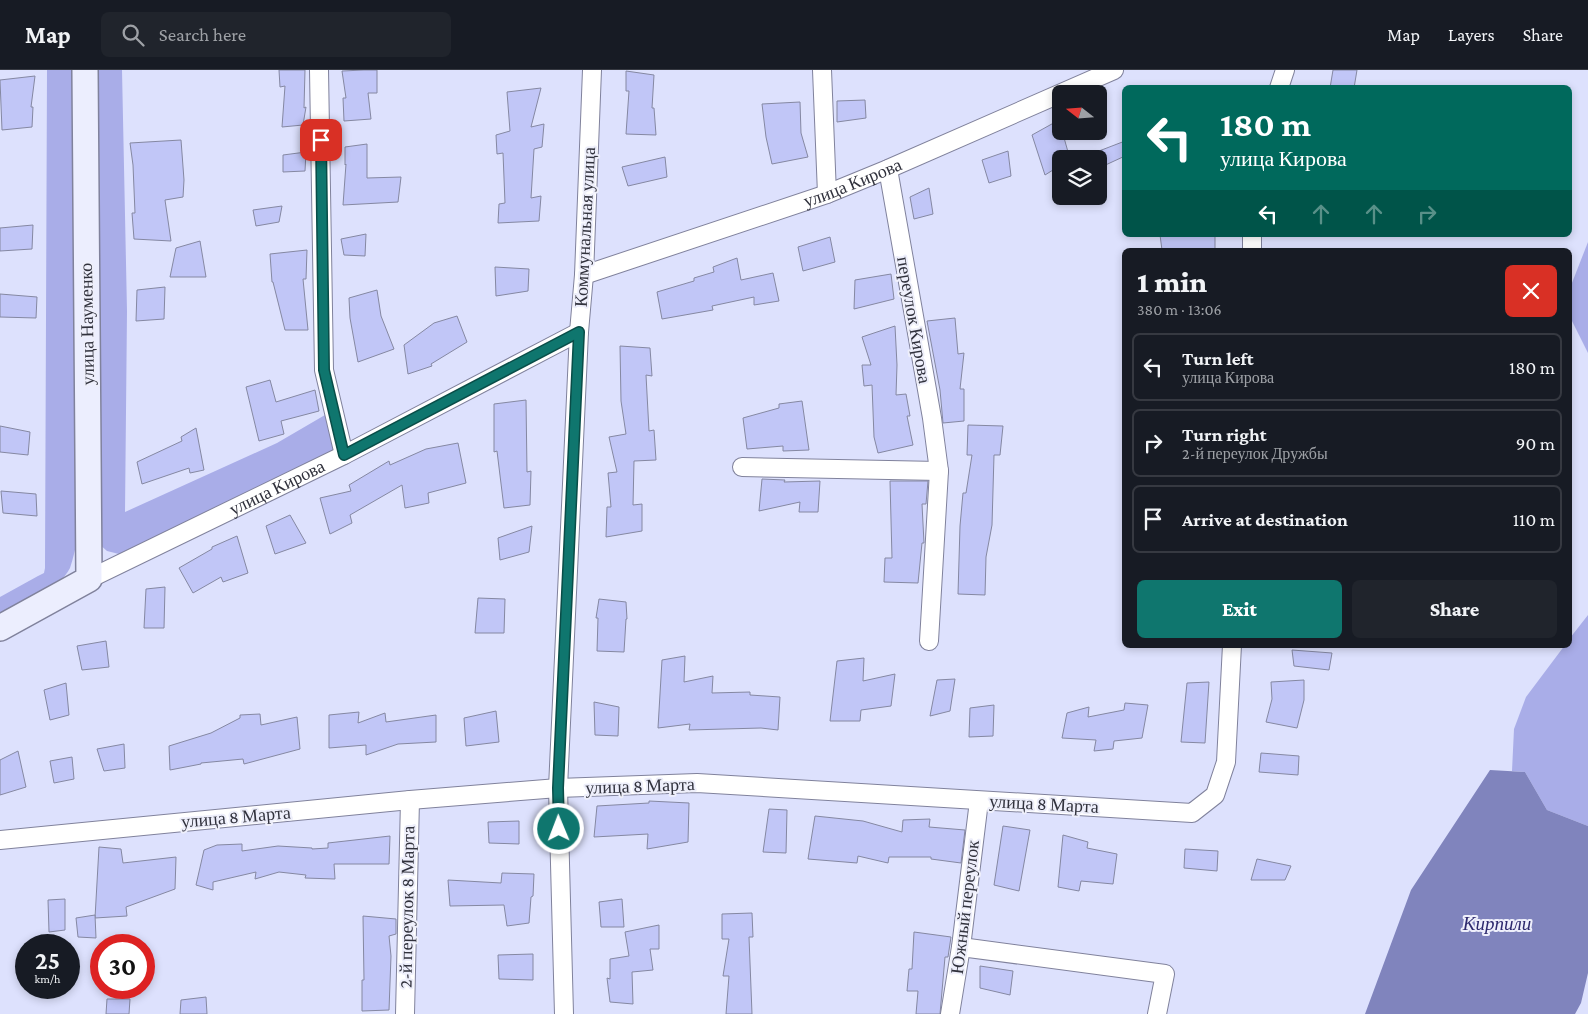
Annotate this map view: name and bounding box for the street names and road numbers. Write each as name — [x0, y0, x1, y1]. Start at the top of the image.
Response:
street label: Коммунальная улица — [571, 146, 599, 308]
street label: улица Кирова — [801, 154, 905, 211]
street label: переулок Кирова — [893, 255, 935, 385]
street label: улица Науменко — [76, 263, 98, 385]
street label: улица Кирова — [226, 456, 328, 519]
street label: улица 8 Марта — [585, 774, 695, 798]
street label: улица 8 Марта — [989, 791, 1099, 817]
street label: улица 8 Марта — [180, 802, 292, 832]
street label: 2-й переулок 8 Марта — [396, 826, 418, 988]
street label: Южный переулок — [947, 839, 983, 975]

